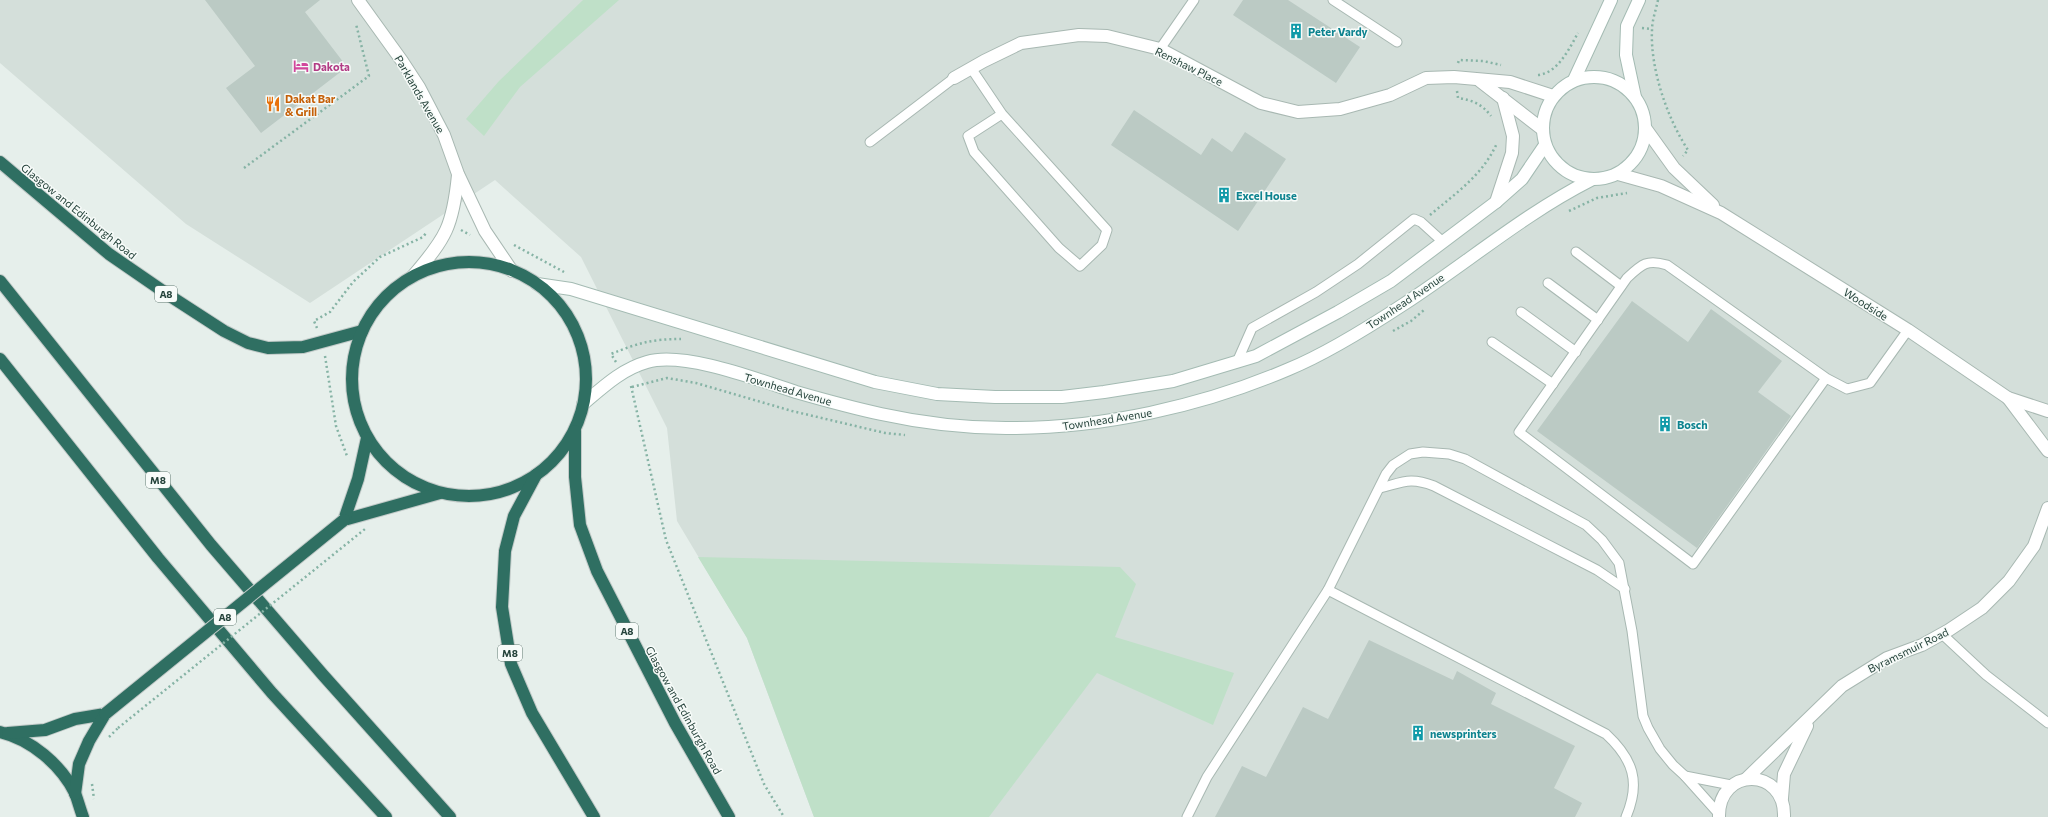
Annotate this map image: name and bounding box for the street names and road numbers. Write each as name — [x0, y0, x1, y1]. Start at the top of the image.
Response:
street label: Renshaw Place — [1153, 44, 1225, 88]
street label: Parklands Avenue — [392, 53, 448, 136]
street label: Glasgow and Edinburgh Road — [19, 161, 139, 261]
street label: Townhead Avenue — [1364, 270, 1446, 332]
street label: Woodside — [1841, 285, 1891, 323]
road number: A8 — [155, 286, 177, 302]
street label: Townhead Avenue — [743, 370, 834, 408]
street label: Townhead Avenue — [1061, 405, 1153, 433]
road number: M8 — [146, 472, 170, 488]
road number: A8 — [214, 609, 236, 625]
road number: A8 — [616, 623, 638, 639]
street label: Byramsmuir Road — [1866, 625, 1950, 675]
street label: Glasgow and Edinburgh Road — [643, 644, 725, 776]
road number: M8 — [498, 645, 522, 661]

